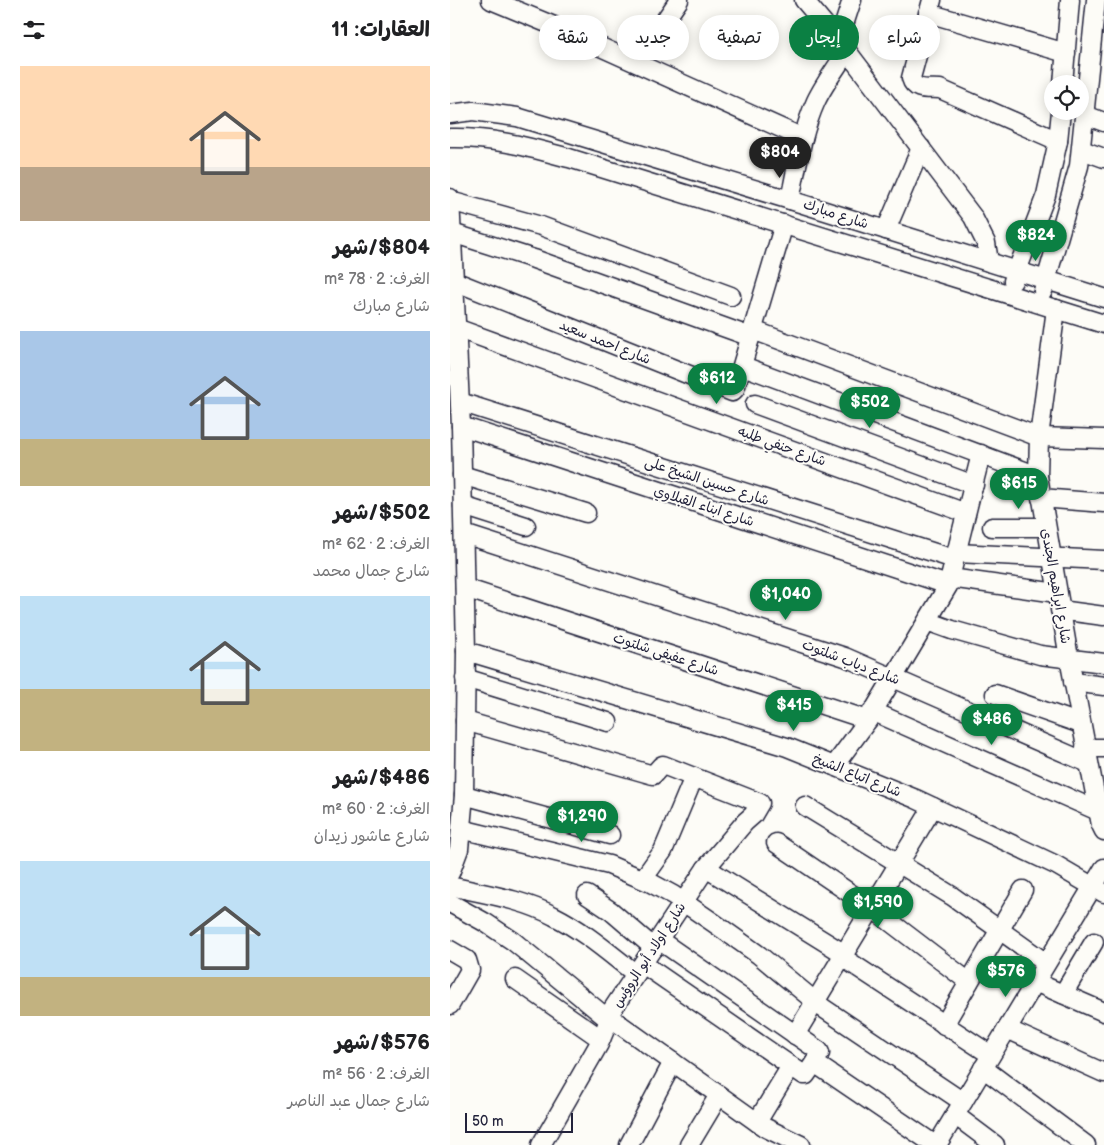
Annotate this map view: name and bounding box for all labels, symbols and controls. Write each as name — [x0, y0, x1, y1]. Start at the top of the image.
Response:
chip: شقة — [539, 15, 607, 60]
chip: جديد — [617, 15, 689, 60]
chip: تصفية — [699, 15, 779, 60]
chip: إيجار — [789, 15, 859, 60]
chip: شراء — [869, 15, 940, 60]
icon: filters — [20, 16, 48, 44]
text: العقارات: 11 — [331, 17, 430, 42]
map controls — [1044, 75, 1089, 120]
button: locate — [1044, 75, 1089, 120]
icon: home — [180, 98, 270, 188]
pin: $804 — [750, 136, 810, 179]
text: $804 — [760, 143, 800, 162]
street label: شارع مبارك — [801, 195, 871, 233]
pin: $824 — [1006, 220, 1066, 262]
text: $824 — [1017, 226, 1055, 245]
text: $804/شهر — [333, 235, 430, 260]
text: الغرف: 2 · 78 m² — [324, 270, 430, 289]
text: شارع مبارك — [353, 297, 430, 316]
street label: شارع احمد سعيد — [557, 316, 653, 369]
pin: $612 — [687, 362, 747, 405]
icon: home — [180, 363, 270, 453]
text: $612 — [699, 369, 735, 388]
pin: $502 — [840, 386, 900, 429]
text: $502 — [850, 393, 890, 412]
street label: شارع حنفي طلبه — [734, 422, 828, 474]
street label: شارع حسين الشيخ على — [642, 453, 771, 510]
pin: $615 — [989, 468, 1049, 510]
text: $615 — [1001, 474, 1037, 493]
street label: شارع ابناء القبلاوي — [651, 482, 756, 532]
text: $502/شهر — [333, 500, 430, 525]
street label: شارع ابراهيم الجندى — [1036, 527, 1075, 645]
text: الغرف: 2 · 62 m² — [322, 535, 430, 554]
text: شارع جمال محمد — [312, 562, 430, 581]
pin: $1,040 — [745, 578, 827, 621]
text: $1,040 — [761, 585, 811, 604]
icon: home — [180, 628, 270, 718]
street label: شارع عفيفى شلتوت — [611, 629, 721, 680]
street label: شارع دياب شلتوت — [799, 636, 902, 689]
pin: $415 — [764, 690, 824, 732]
text: $415 — [776, 696, 812, 715]
pin: $486 — [962, 704, 1022, 746]
text: $486 — [972, 710, 1012, 729]
street label: شارع اتباع الشيخ — [810, 750, 904, 801]
text: $486/شهر — [333, 765, 430, 790]
text: الغرف: 2 · 60 m² — [322, 800, 430, 819]
pin: $1,290 — [541, 800, 623, 843]
text: $1,290 — [557, 807, 607, 826]
text: شارع عاشور زيدان — [314, 827, 430, 846]
pin: $1,590 — [837, 886, 919, 929]
icon: home — [180, 893, 270, 983]
text: $1,590 — [853, 893, 903, 912]
street label: شارع اولاد أبو الروؤس — [609, 899, 690, 1011]
pin: $576 — [976, 956, 1036, 998]
text: $576 — [987, 962, 1025, 981]
text: $576/شهر — [335, 1030, 430, 1055]
text: الغرف: 2 · 56 m² — [322, 1065, 430, 1084]
text: شارع جمال عبد الناصر — [288, 1092, 430, 1111]
scale bar — [465, 1110, 572, 1133]
text: 50 m — [472, 1113, 504, 1130]

